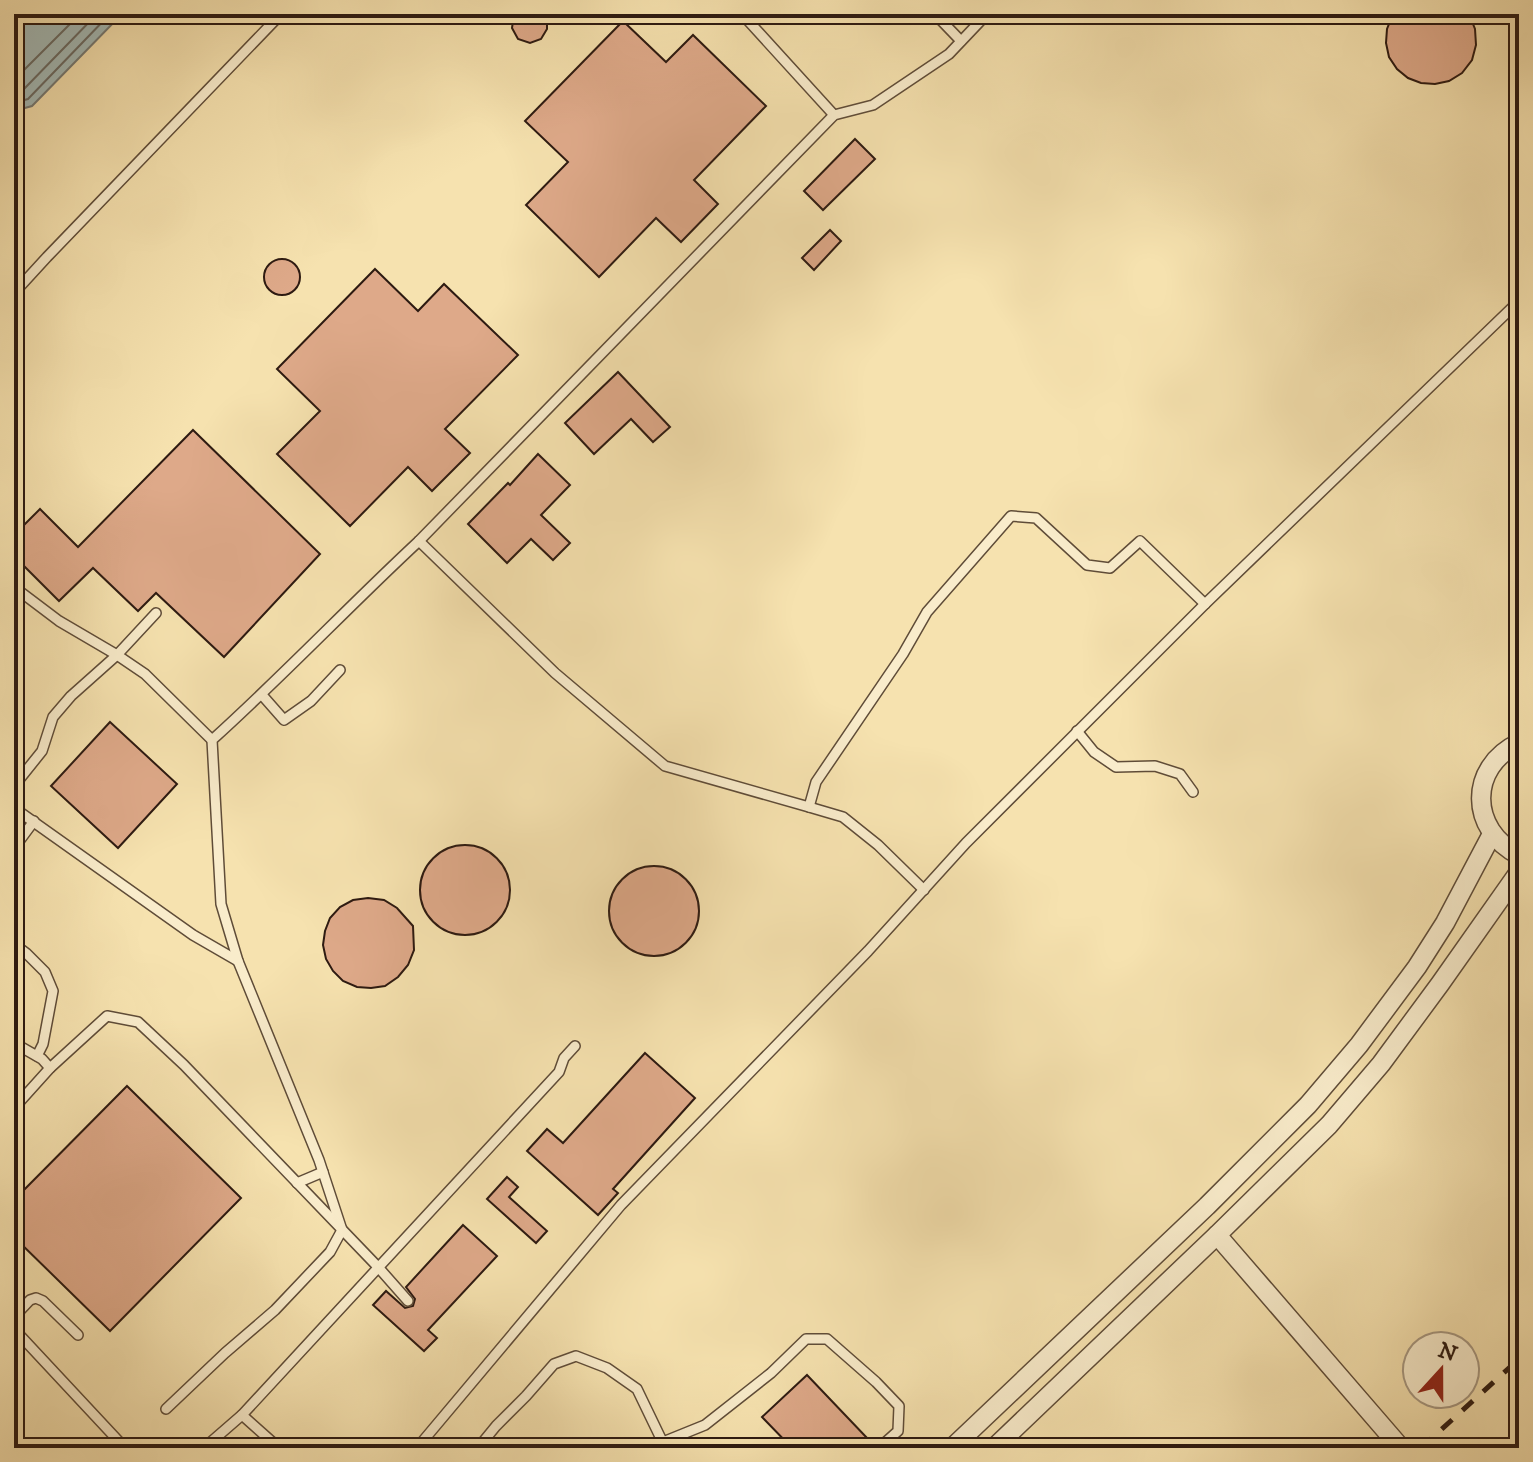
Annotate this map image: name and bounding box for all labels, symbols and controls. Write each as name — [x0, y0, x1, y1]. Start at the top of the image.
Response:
north arrow — [1401, 1330, 1481, 1410]
text: N — [1434, 1337, 1461, 1369]

